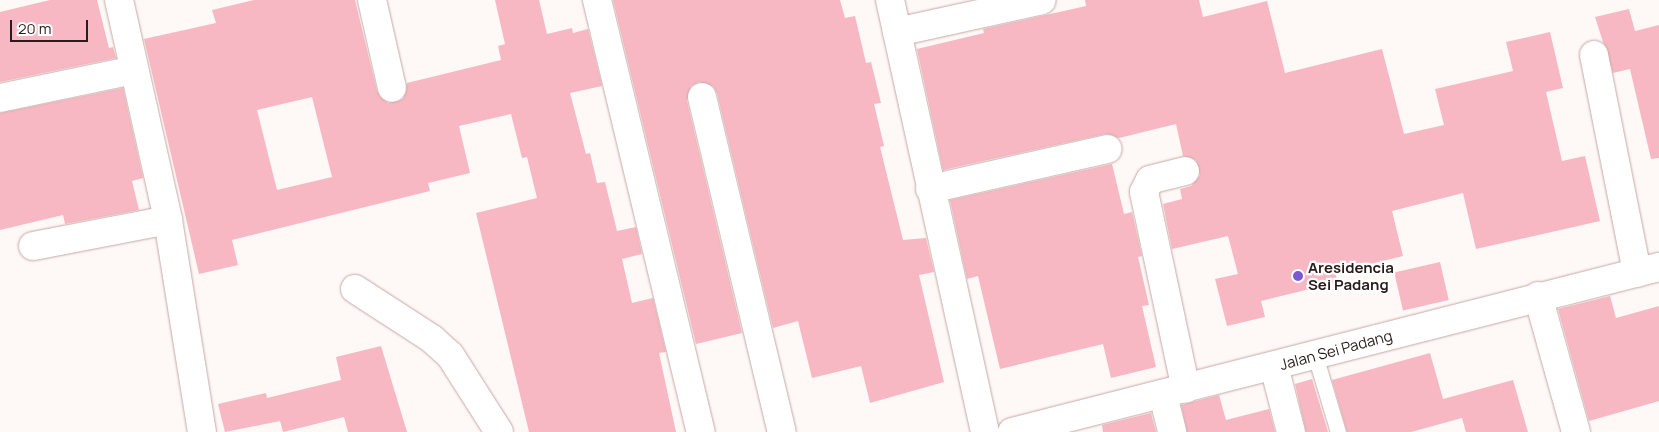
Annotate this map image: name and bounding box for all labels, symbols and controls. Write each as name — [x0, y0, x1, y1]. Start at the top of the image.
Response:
scale bar — [12, 10, 90, 42]
text: 20 m — [18, 18, 51, 39]
place label: Aresidencia Sei Padang — [1308, 258, 1394, 293]
marker: Aresidencia Sei Padang — [1292, 270, 1304, 282]
street label: Jalan Sei Padang — [1278, 326, 1394, 374]

